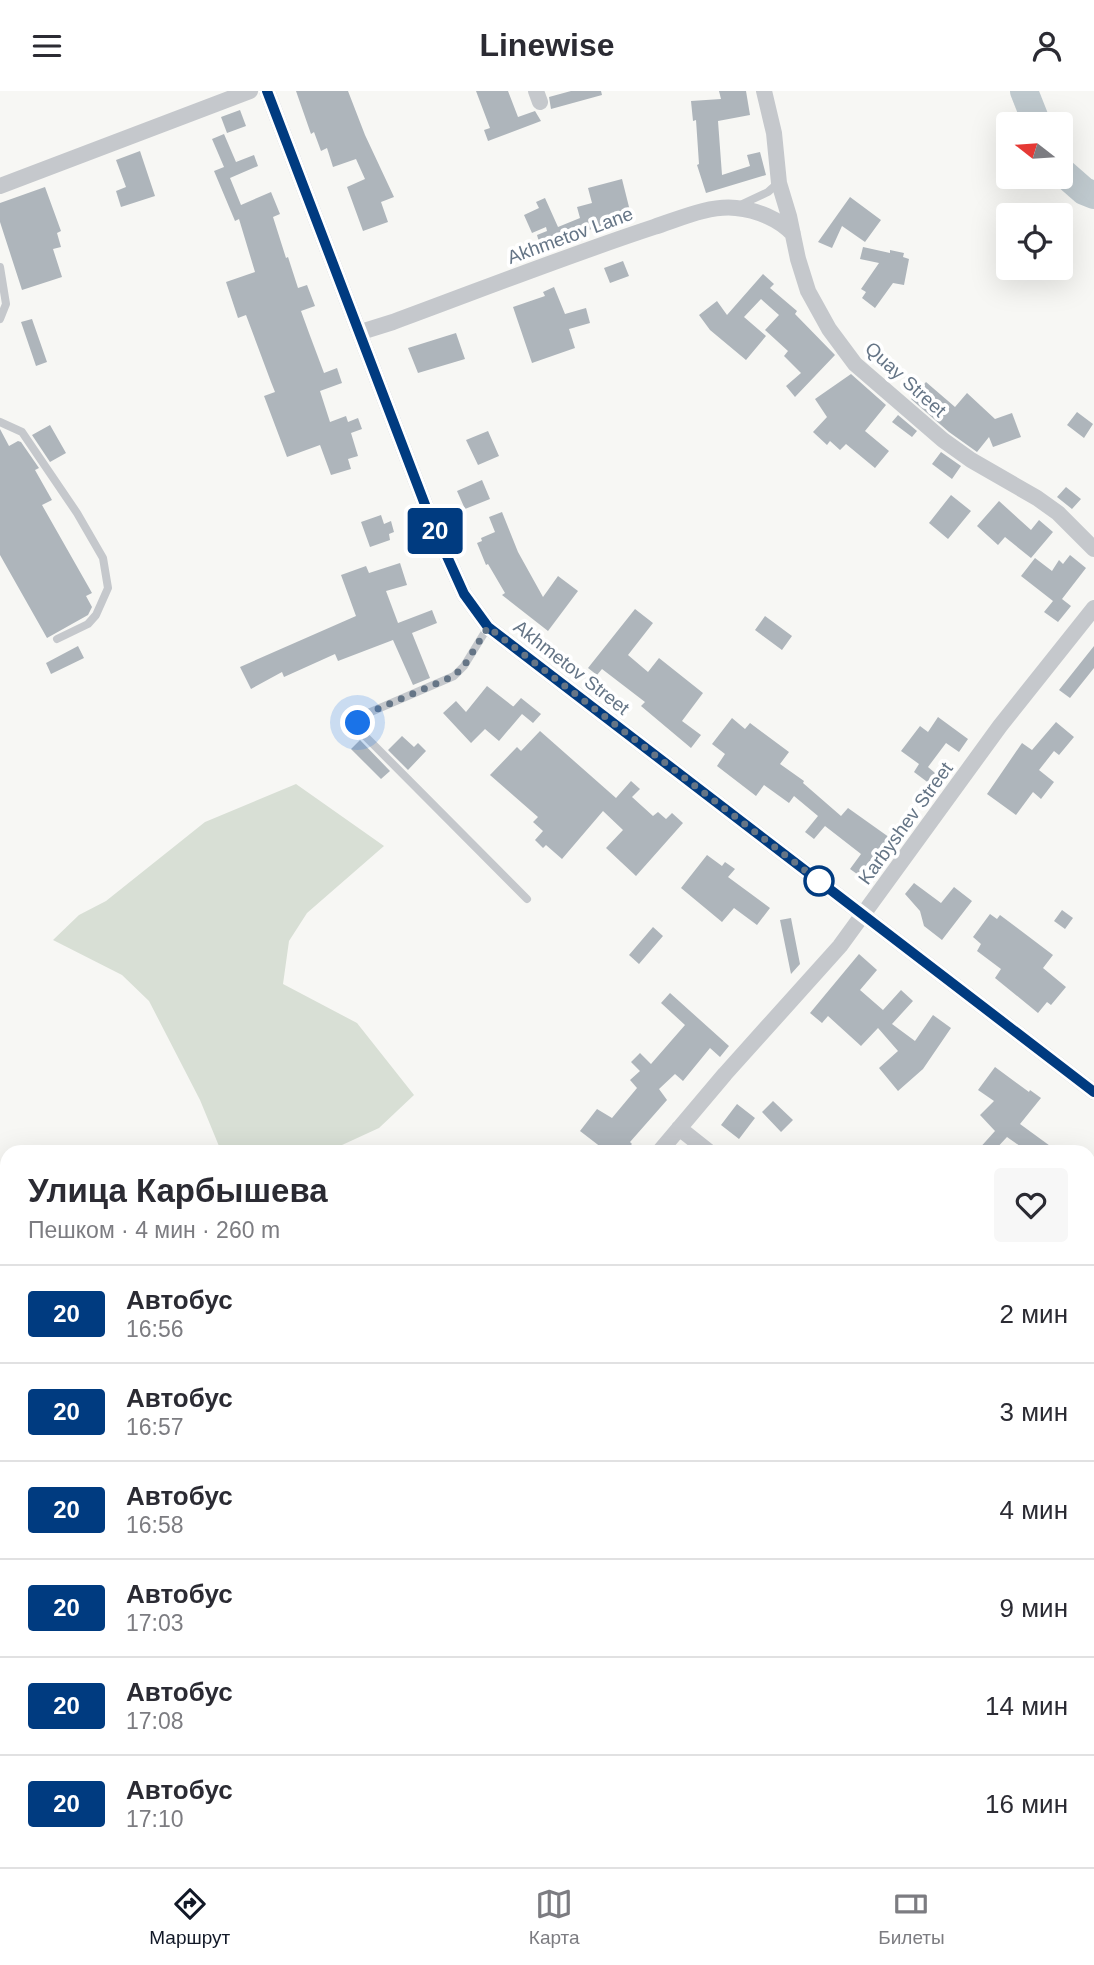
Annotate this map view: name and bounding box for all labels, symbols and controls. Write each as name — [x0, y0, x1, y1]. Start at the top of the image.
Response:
icon: menu — [28, 27, 66, 65]
text: Linewise — [479, 27, 615, 63]
icon: person — [1028, 27, 1066, 65]
north arrow — [996, 112, 1073, 189]
map controls — [996, 112, 1073, 280]
street label: Akhmetov Lane — [505, 203, 636, 268]
button: locate — [996, 203, 1073, 280]
street label: Quay Street — [861, 338, 951, 422]
line badge: 20 — [404, 508, 466, 554]
text: 20 — [422, 517, 448, 544]
street label: Akhmetov Street — [510, 616, 634, 719]
your location — [340, 705, 375, 740]
street label: Karbyshev Street — [854, 758, 957, 888]
unlabelled marker — [804, 866, 834, 896]
button: heart — [994, 1168, 1068, 1242]
text: Улица Карбышева — [28, 1172, 328, 1209]
text: Пешком · 4 мин · 260 m — [28, 1217, 280, 1243]
text: Автобус — [126, 1285, 233, 1315]
text: 2 мин — [1000, 1299, 1068, 1329]
text: 20 — [53, 1300, 80, 1327]
text: 16:56 — [126, 1316, 184, 1342]
text: Автобус — [126, 1383, 233, 1413]
text: 3 мин — [1000, 1397, 1068, 1427]
text: 20 — [53, 1398, 80, 1425]
text: 16:57 — [126, 1414, 184, 1440]
text: Автобус — [126, 1481, 233, 1511]
text: 4 мин — [1000, 1495, 1068, 1525]
text: 20 — [53, 1496, 80, 1523]
text: 16:58 — [126, 1512, 184, 1538]
text: Автобус — [126, 1579, 233, 1609]
text: 9 мин — [1000, 1593, 1068, 1623]
text: 20 — [53, 1594, 80, 1621]
text: 17:03 — [126, 1610, 184, 1636]
text: Автобус — [126, 1677, 233, 1707]
text: 14 мин — [985, 1691, 1068, 1721]
text: 20 — [53, 1692, 80, 1719]
text: 17:08 — [126, 1708, 184, 1734]
text: Автобус — [126, 1775, 233, 1805]
text: 16 мин — [985, 1789, 1068, 1819]
text: 20 — [53, 1790, 80, 1817]
text: 17:10 — [126, 1806, 184, 1832]
tab: Маршрут — [149, 1885, 230, 1949]
tab: Карта — [529, 1885, 580, 1949]
tab: Билеты — [878, 1885, 945, 1949]

